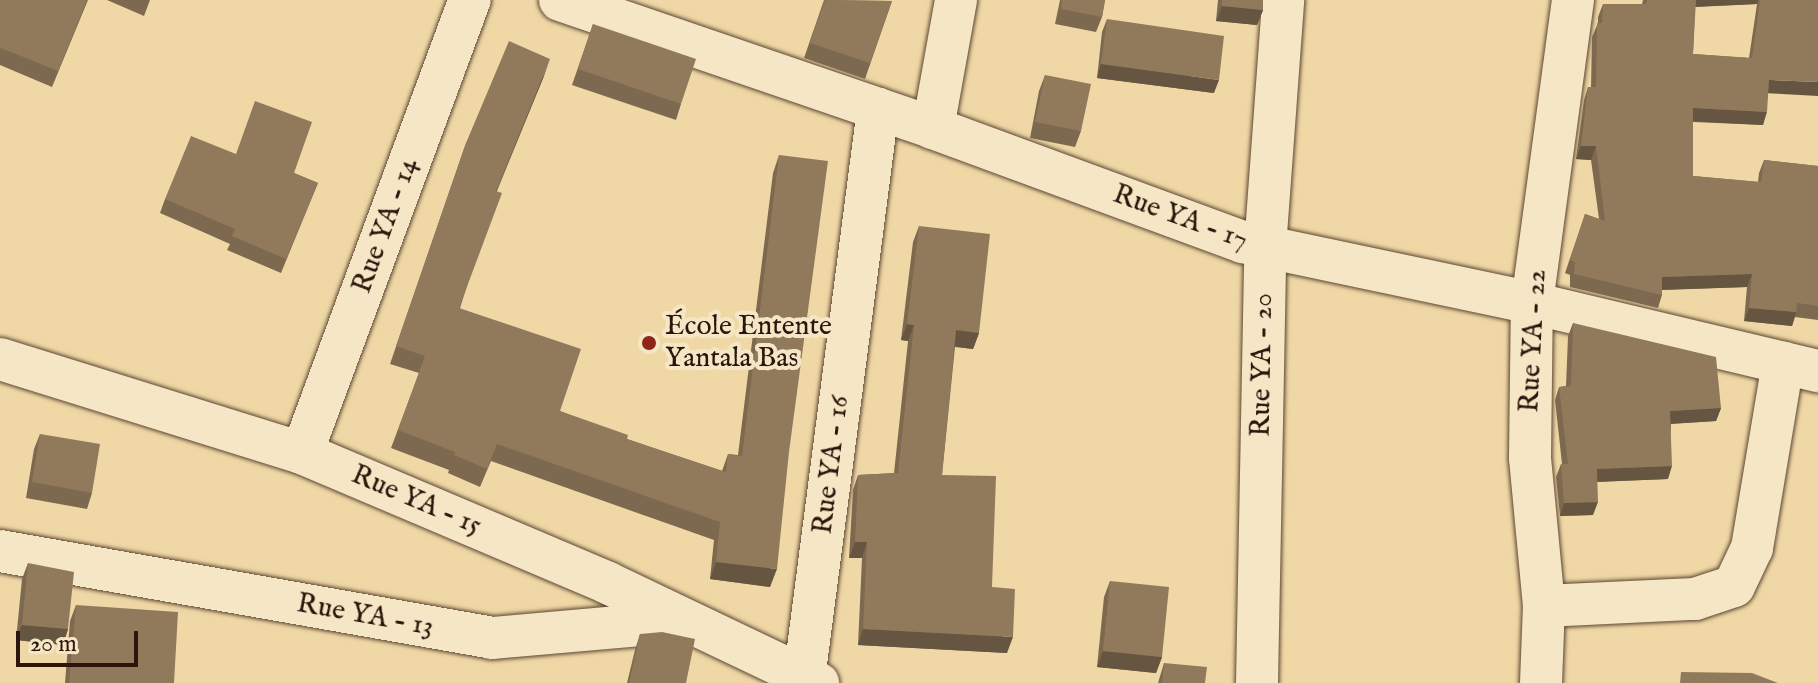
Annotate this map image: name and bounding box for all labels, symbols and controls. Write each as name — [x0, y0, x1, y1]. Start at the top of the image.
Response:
street label: Rue YA - 14 — [346, 154, 426, 298]
street label: Rue YA - 17 — [1108, 178, 1252, 258]
street label: Rue YA - 22 — [1513, 268, 1555, 414]
street label: Rue YA - 20 — [1245, 293, 1281, 437]
place label: École Entente Yantala Bas — [665, 310, 832, 376]
marker: École Entente Yantala Bas — [640, 334, 658, 352]
street label: Rue YA - 16 — [807, 394, 857, 536]
street label: Rue YA - 15 — [346, 459, 486, 543]
street label: Rue YA - 13 — [294, 587, 436, 645]
scale bar — [20, 615, 142, 665]
text: 20 m — [30, 629, 77, 660]

